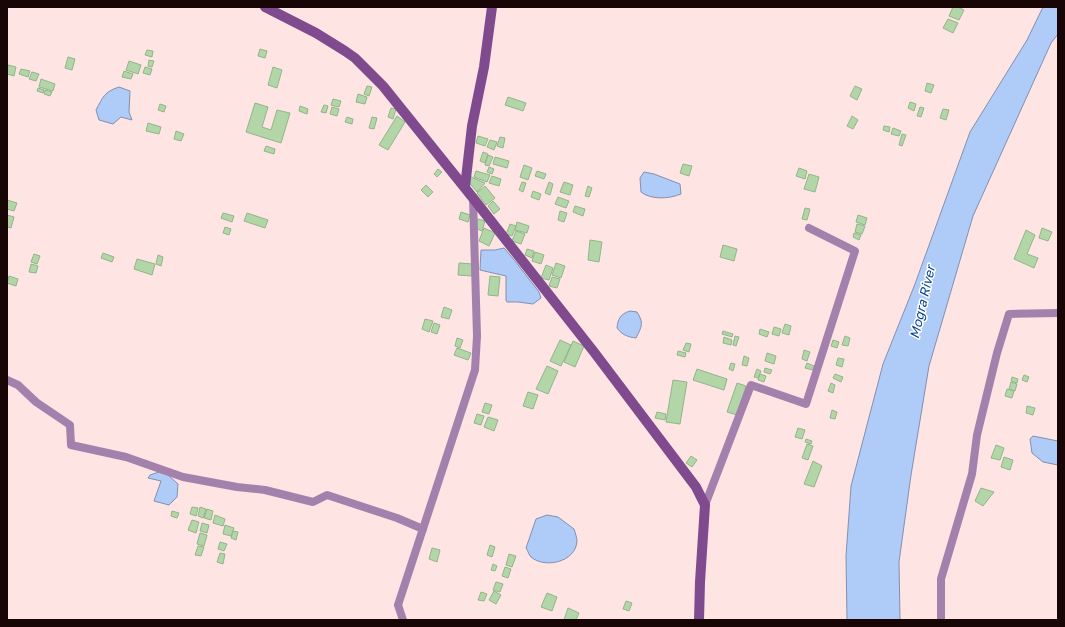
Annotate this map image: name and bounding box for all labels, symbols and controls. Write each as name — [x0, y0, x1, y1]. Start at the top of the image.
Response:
water label: Mogra River — [906, 262, 939, 340]

